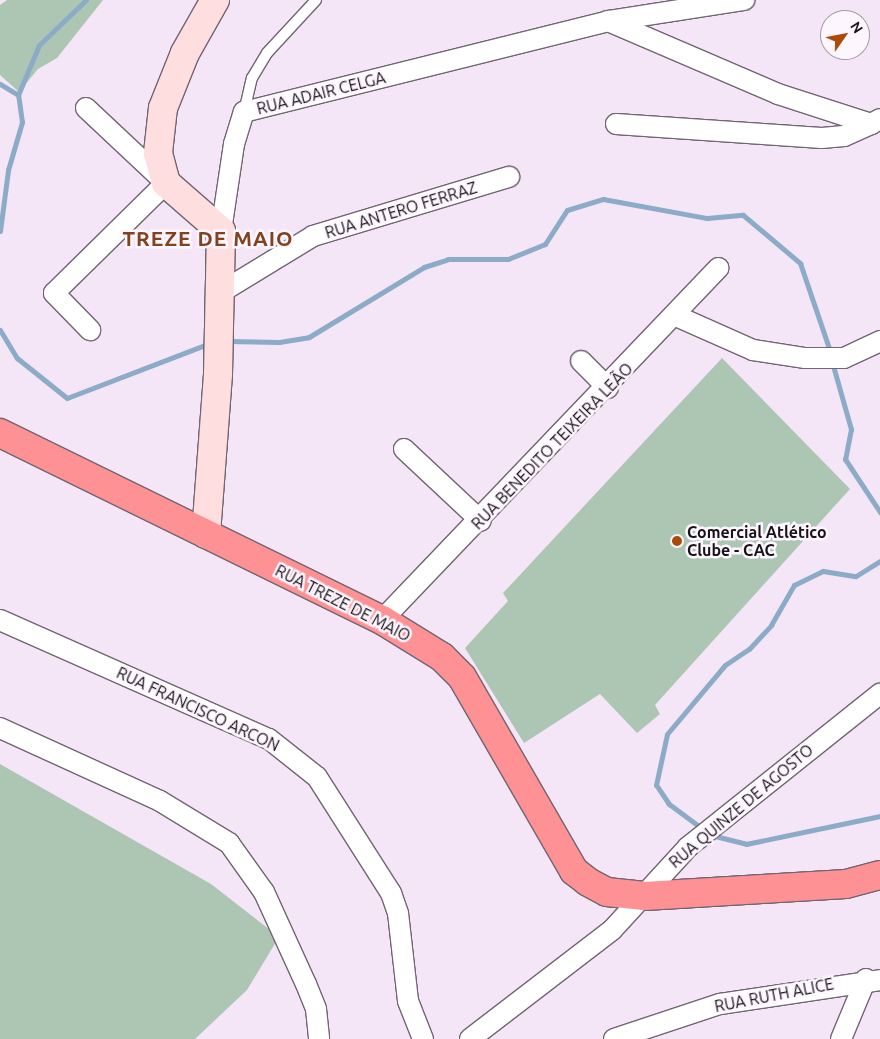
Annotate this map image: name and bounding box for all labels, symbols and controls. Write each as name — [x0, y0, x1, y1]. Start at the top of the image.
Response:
north arrow — [820, 10, 870, 60]
text: N — [847, 19, 866, 36]
street label: RUA ADAIR CELGA — [255, 68, 387, 118]
street label: RUA ANTERO FERRAZ — [323, 178, 479, 242]
district label: TREZE DE MAIO — [121, 225, 295, 251]
street label: RUA BENEDITO TEIXEIRA LEÃO — [467, 359, 637, 533]
place label: Comercial Atlético Clube - CAC — [687, 522, 827, 560]
marker: Comercial Atlético Clube - CAC — [671, 535, 683, 547]
street label: RUA TREZE DE MAIO — [272, 561, 414, 645]
street label: RUA FRANCISCO ARCON — [114, 663, 282, 755]
street label: RUA QUINZE DE AGOSTO — [665, 740, 817, 872]
street label: RUA RUTH ALICE — [713, 974, 835, 1016]

